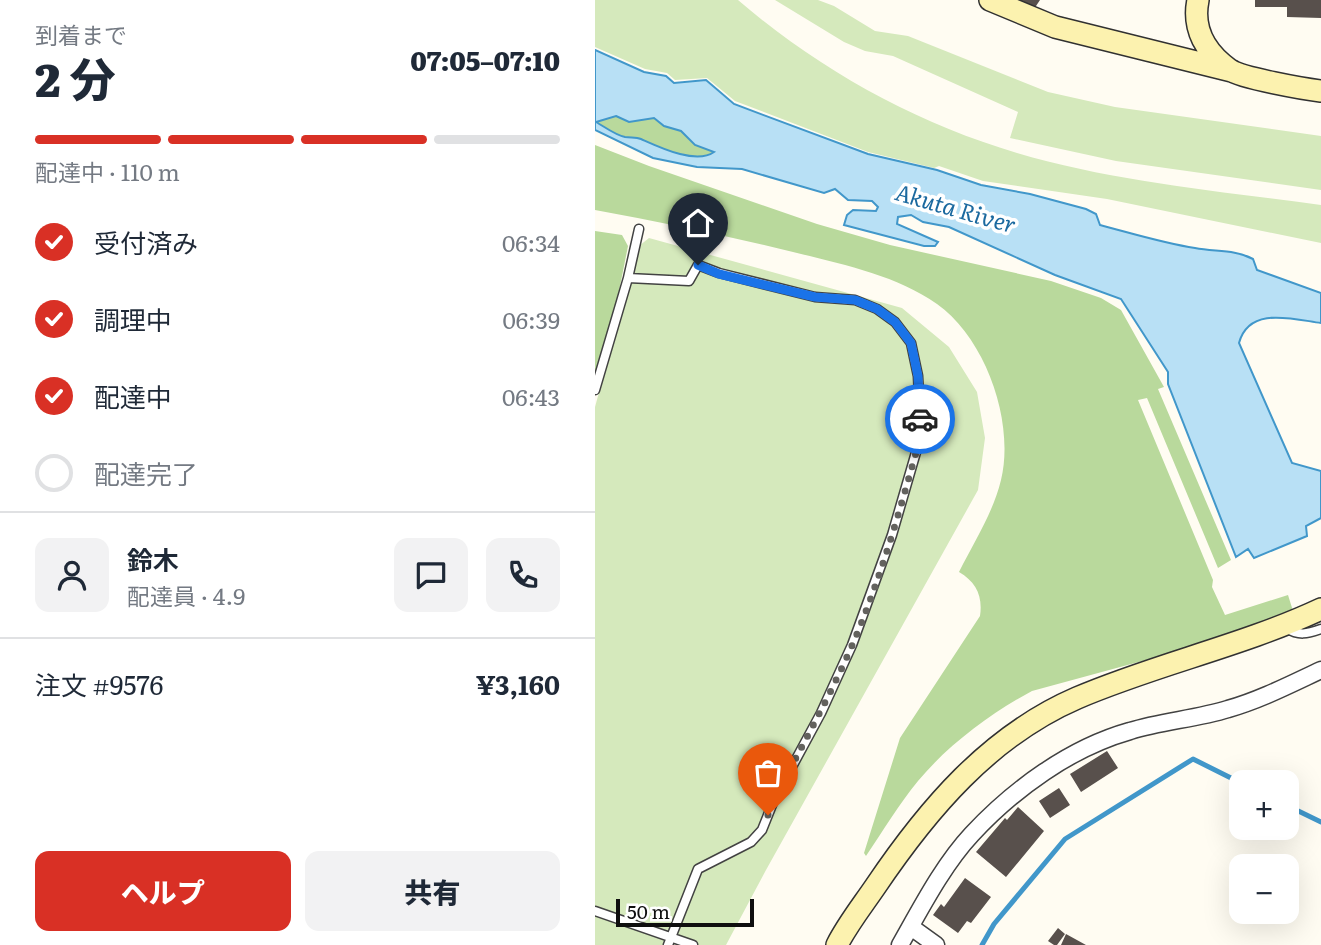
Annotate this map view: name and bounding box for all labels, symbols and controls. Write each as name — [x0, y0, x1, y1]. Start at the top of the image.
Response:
text: 到着まで — [35, 17, 127, 51]
text: 07:05–07:10 — [410, 40, 560, 79]
text: 2 分 — [35, 43, 116, 111]
text: 配達中 · 110 m — [35, 154, 180, 188]
water label: Akuta River — [891, 174, 1021, 240]
pin — [668, 193, 728, 265]
icon: home — [679, 204, 717, 242]
text: 受付済み — [94, 222, 198, 261]
icon: check — [35, 223, 73, 261]
text: 06:34 — [502, 225, 560, 259]
text: 調理中 — [94, 299, 172, 338]
icon: check — [35, 300, 73, 338]
text: 06:39 — [502, 302, 560, 336]
text: 配達中 — [94, 376, 172, 415]
icon: check — [35, 377, 73, 415]
text: 06:43 — [502, 379, 560, 413]
courier — [885, 384, 955, 454]
icon: car — [901, 400, 939, 438]
text: 配達完了 — [94, 453, 198, 492]
button: person — [35, 538, 109, 612]
button: chat — [394, 538, 468, 612]
button: phone — [486, 538, 560, 612]
text: 鈴木 — [127, 539, 179, 578]
text: 配達員 · 4.9 — [127, 578, 245, 612]
text: 注文 #9576 — [35, 664, 164, 703]
text: ¥3,160 — [476, 664, 560, 703]
pin — [738, 743, 798, 815]
icon: bag — [749, 754, 787, 792]
map controls — [1229, 770, 1299, 924]
button: + — [1229, 770, 1299, 840]
button: ヘルプ — [35, 851, 291, 931]
button: 共有 — [305, 851, 560, 931]
button: − — [1229, 854, 1299, 924]
scale bar — [616, 896, 754, 928]
text: 50 m — [627, 897, 670, 925]

